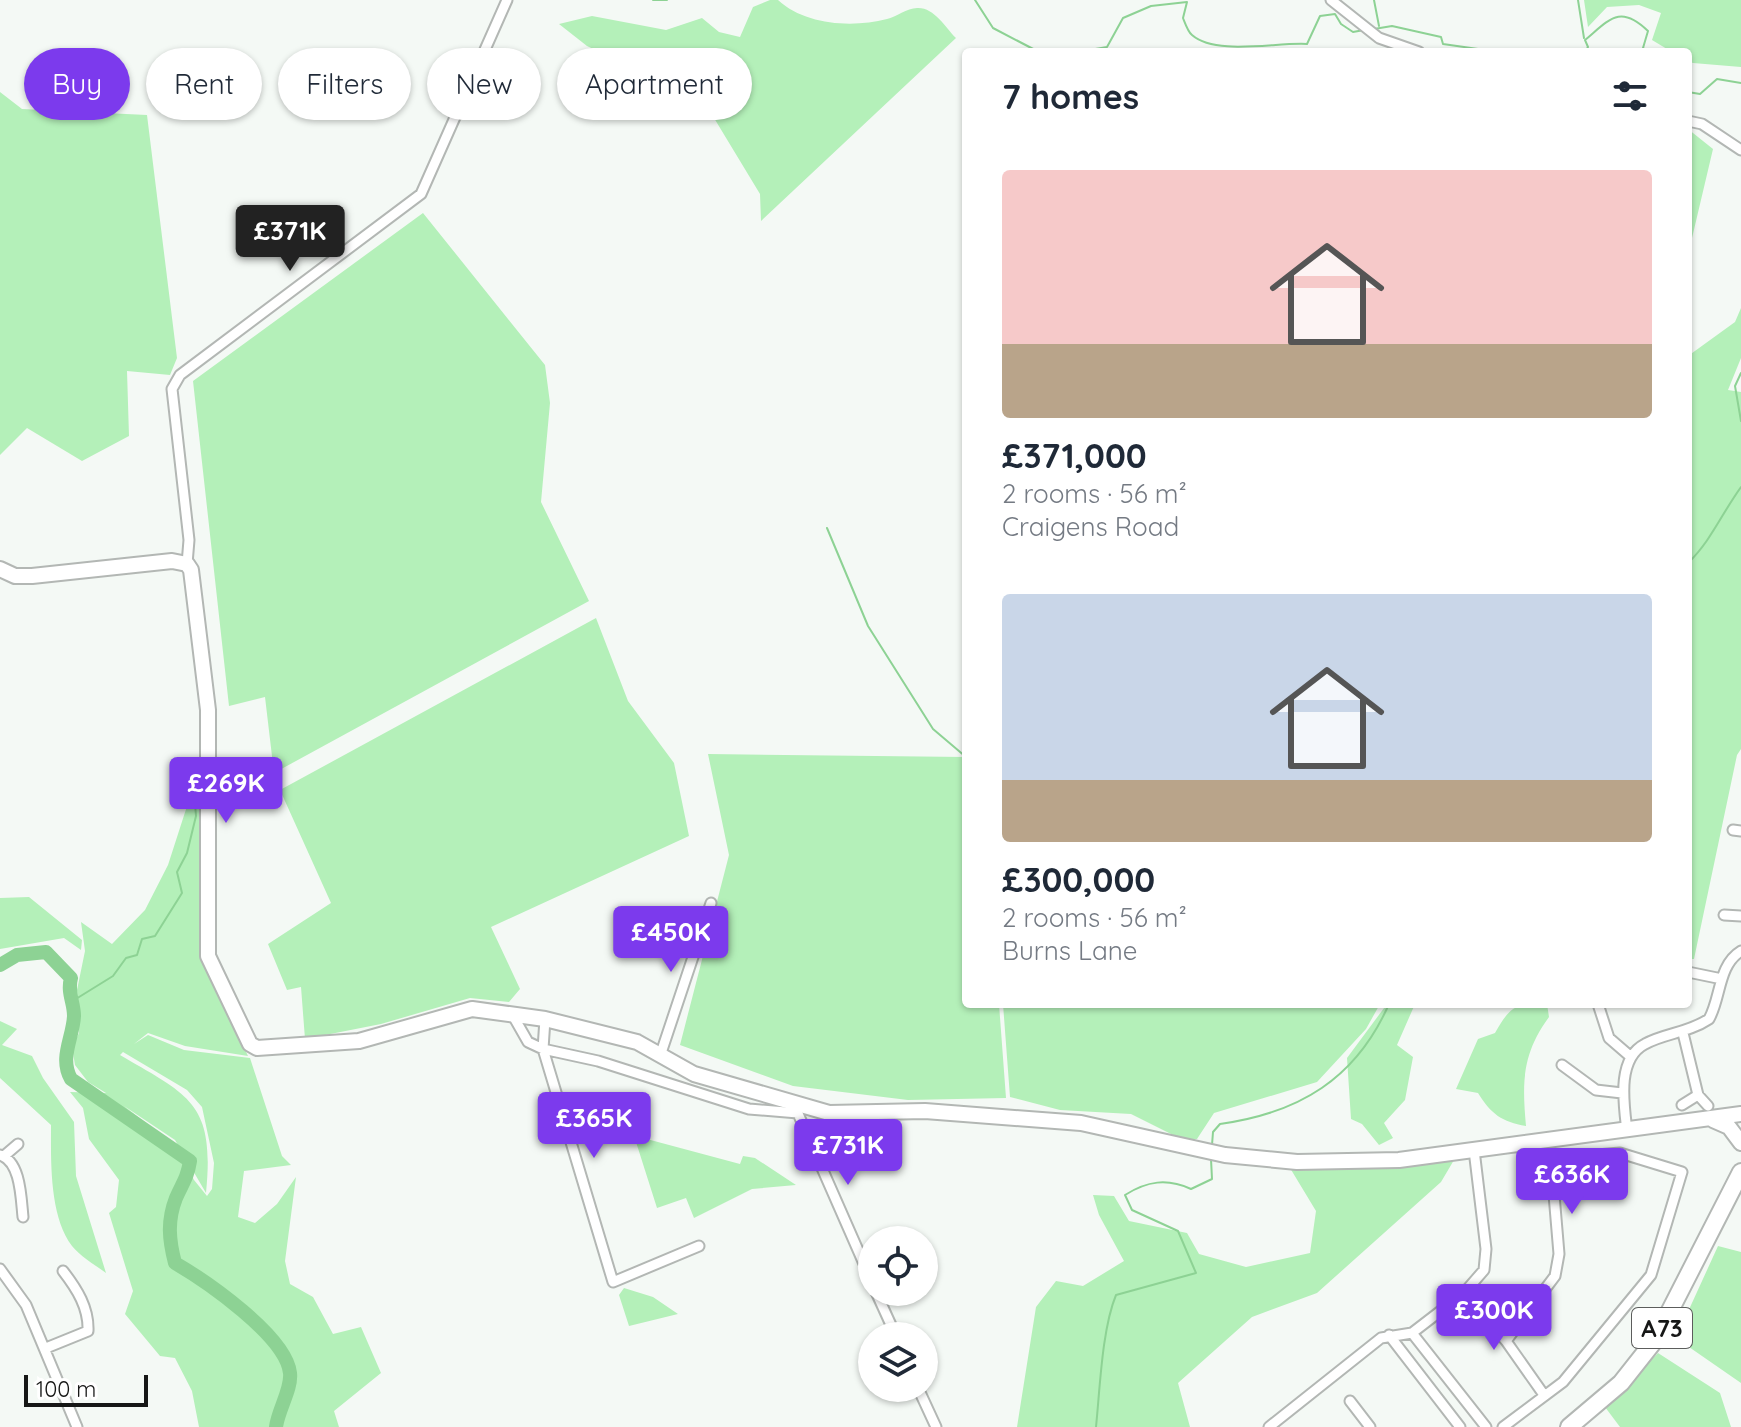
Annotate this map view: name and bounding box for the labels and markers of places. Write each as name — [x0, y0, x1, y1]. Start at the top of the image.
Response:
pin: £371K — [234, 205, 346, 273]
pin: £269K — [170, 757, 282, 825]
pin: £450K — [615, 906, 727, 974]
pin: £365K — [538, 1092, 650, 1160]
pin: £731K — [792, 1119, 904, 1187]
pin: £636K — [1516, 1148, 1628, 1216]
pin: £300K — [1438, 1284, 1550, 1352]

